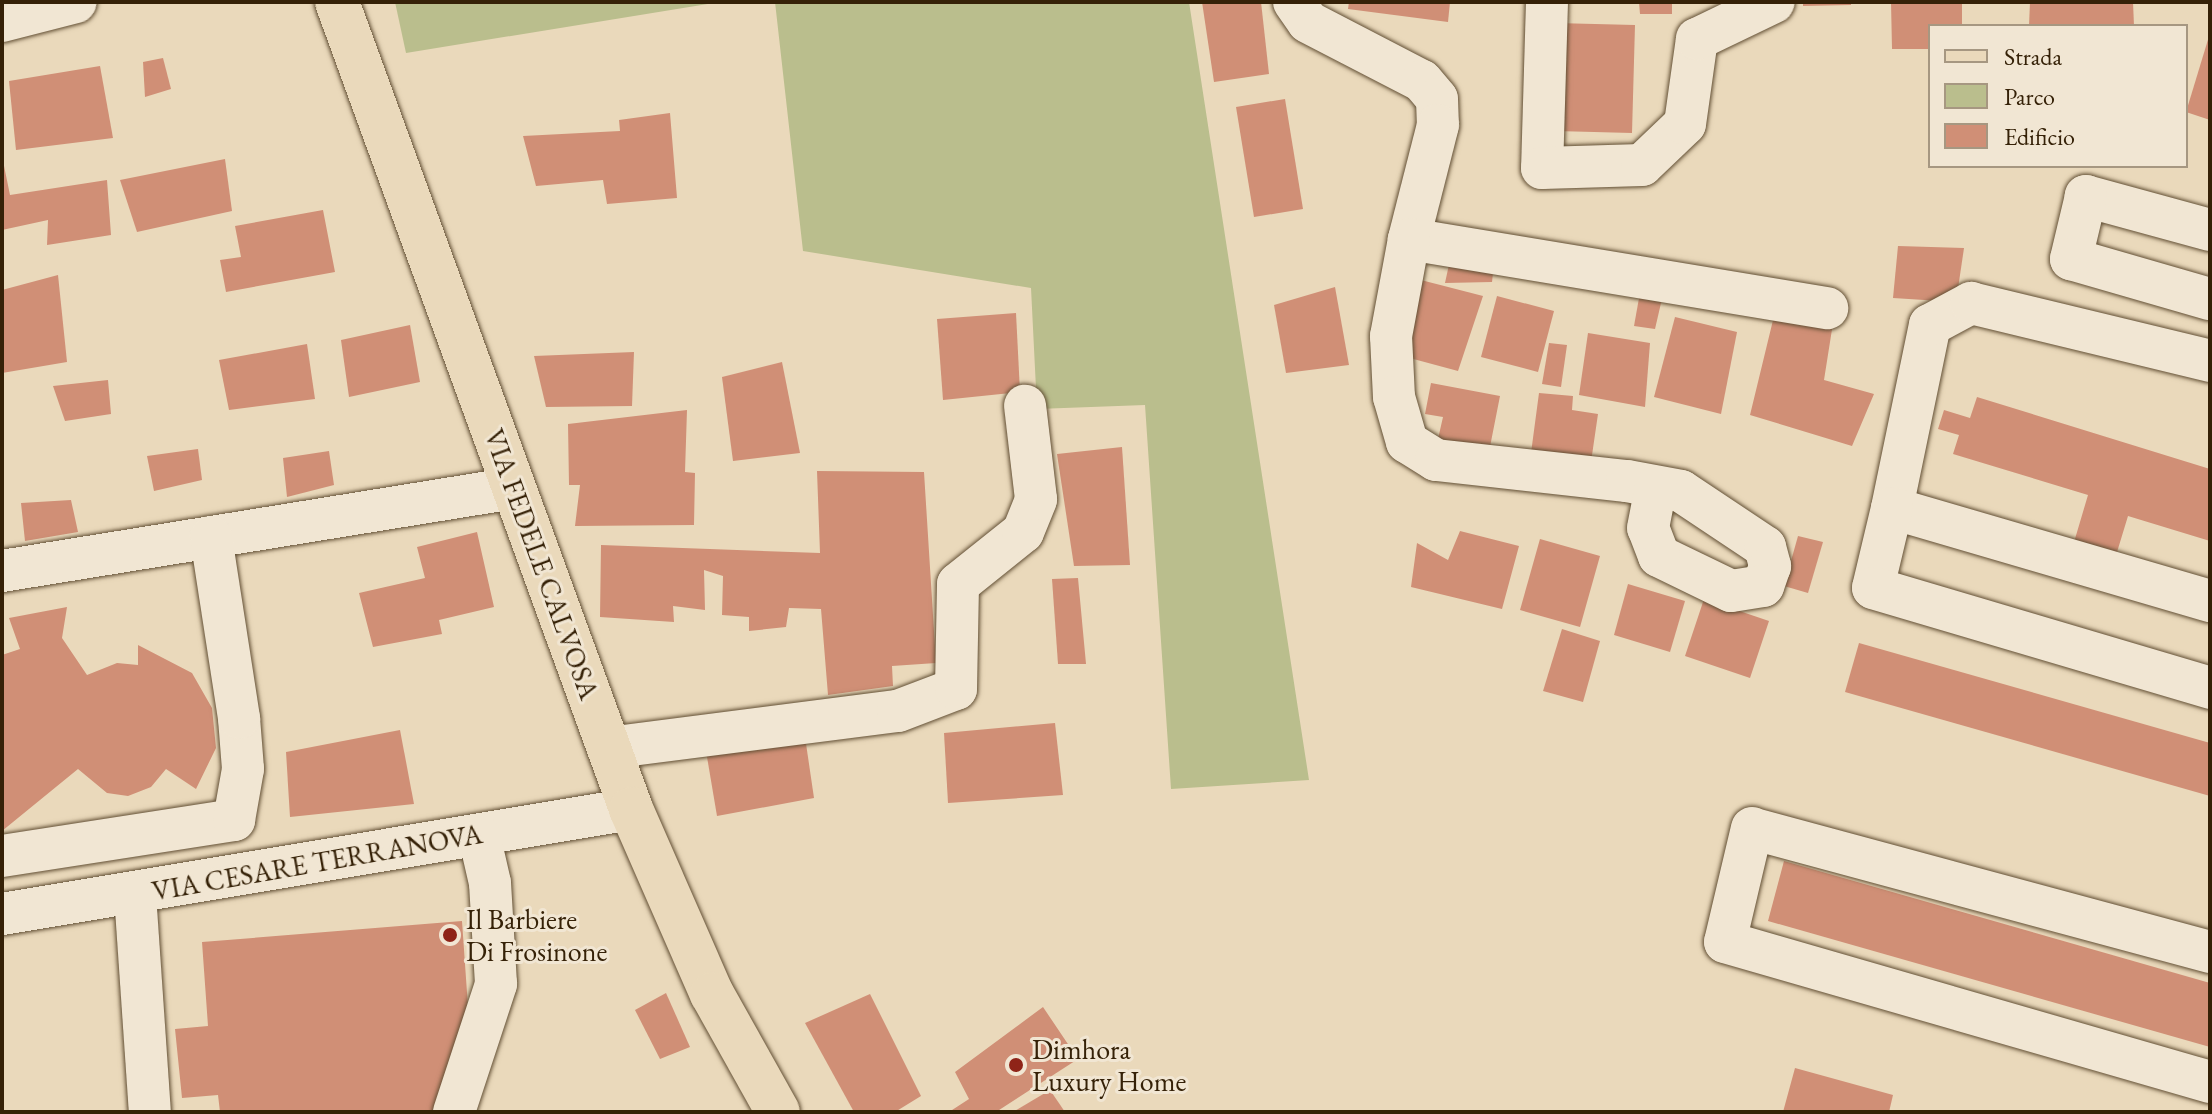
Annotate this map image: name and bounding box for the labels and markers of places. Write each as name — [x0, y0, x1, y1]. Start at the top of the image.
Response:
place label: Il Barbiere Di Frosinone — [466, 902, 607, 968]
marker: Il Barbiere Di Frosinone — [441, 926, 459, 944]
place label: Dimhora Luxury Home — [1032, 1032, 1186, 1098]
marker: Dimhora Luxury Home — [1007, 1056, 1025, 1074]

